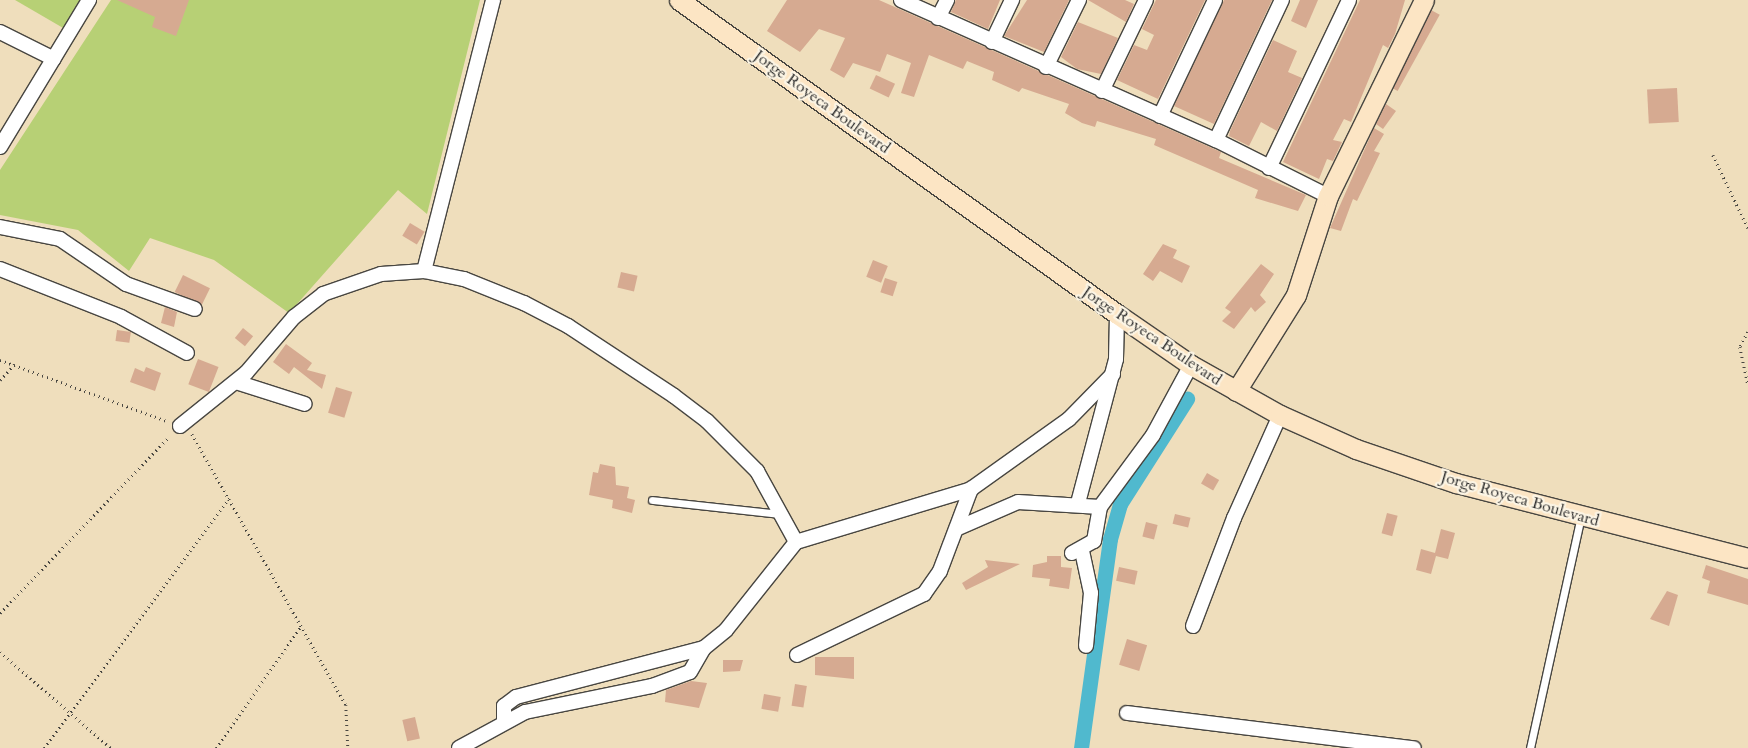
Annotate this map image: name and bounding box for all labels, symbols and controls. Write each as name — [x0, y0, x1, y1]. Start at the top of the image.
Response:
street label: Jorge Royeca Boulevard — [750, 46, 894, 158]
street label: Jorge Royeca Boulevard — [1079, 282, 1225, 390]
street label: Jorge Royeca Boulevard — [1439, 467, 1601, 531]

